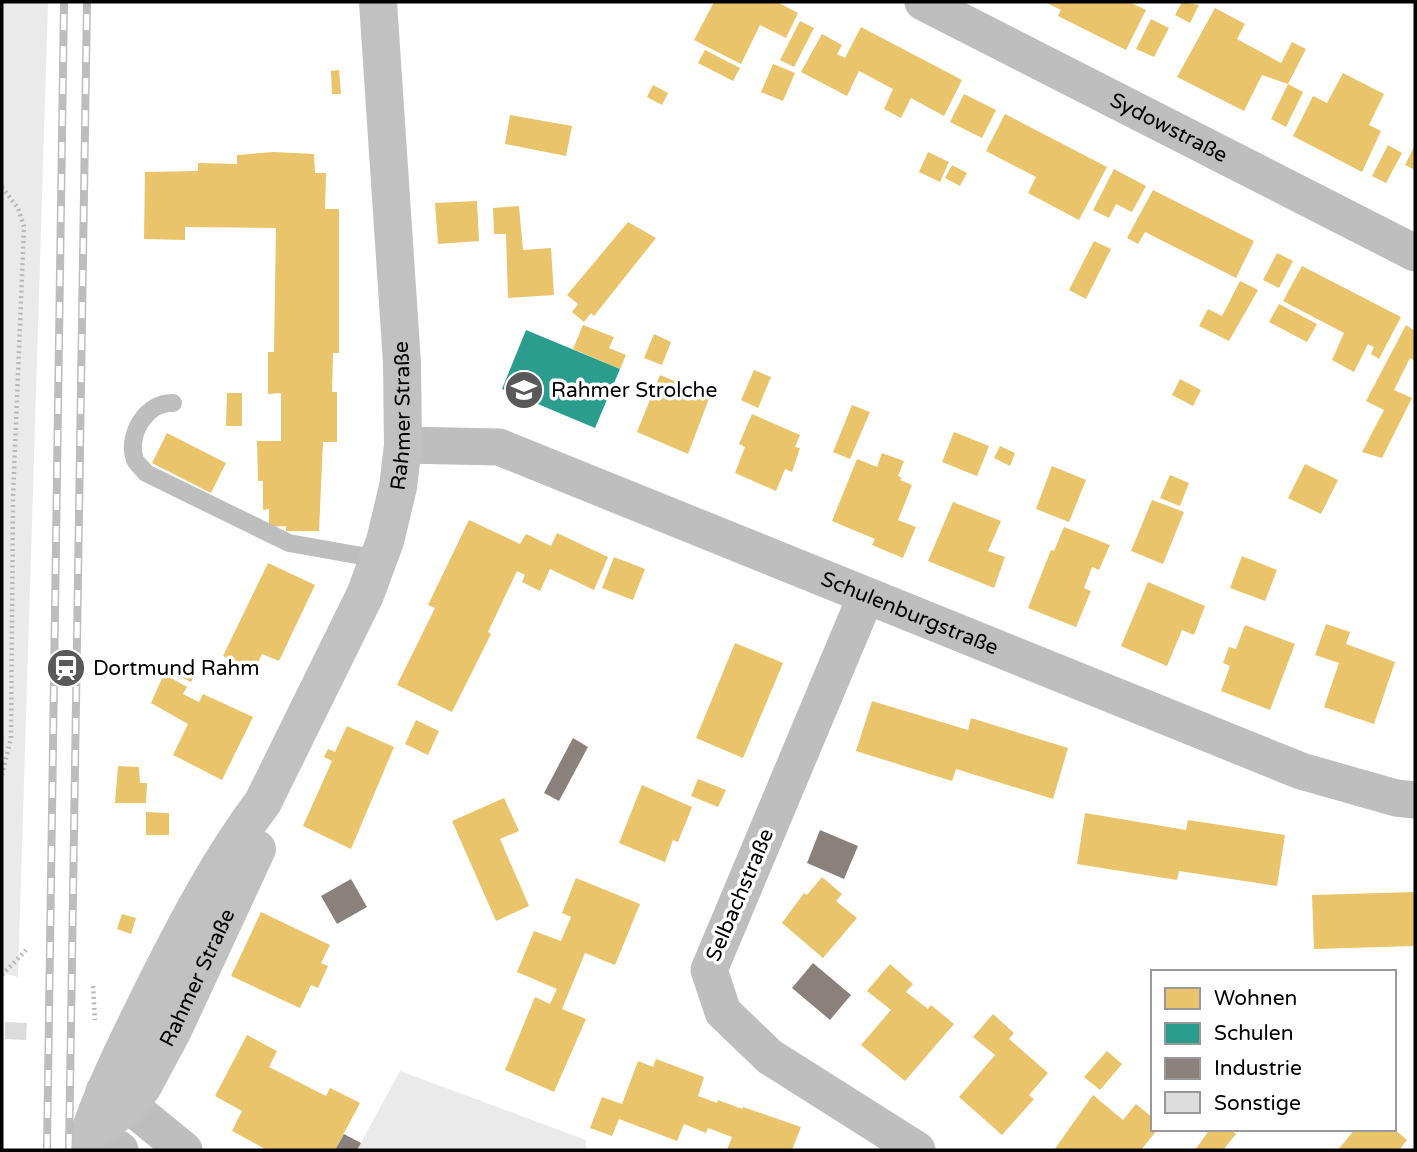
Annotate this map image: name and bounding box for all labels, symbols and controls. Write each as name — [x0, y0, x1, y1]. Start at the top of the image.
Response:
street label: Sydowstraße — [1106, 87, 1232, 168]
street label: Rahmer Straße — [385, 340, 416, 492]
school or university icon: Rahmer Strolche — [503, 369, 545, 411]
place label: Rahmer Strolche — [551, 378, 717, 403]
street label: Schulenburgstraße — [817, 566, 1002, 660]
station icon: Dortmund Rahm — [45, 647, 87, 689]
place label: Dortmund Rahm — [93, 656, 260, 681]
street label: Selbachstraße — [701, 825, 779, 965]
street label: Rahmer Straße — [154, 905, 240, 1051]
legend — [1151, 970, 1396, 1131]
text: Wohnen — [1214, 986, 1297, 1011]
text: Schulen — [1214, 1021, 1294, 1046]
text: Industrie — [1214, 1056, 1302, 1081]
text: Sonstige — [1214, 1091, 1301, 1116]

